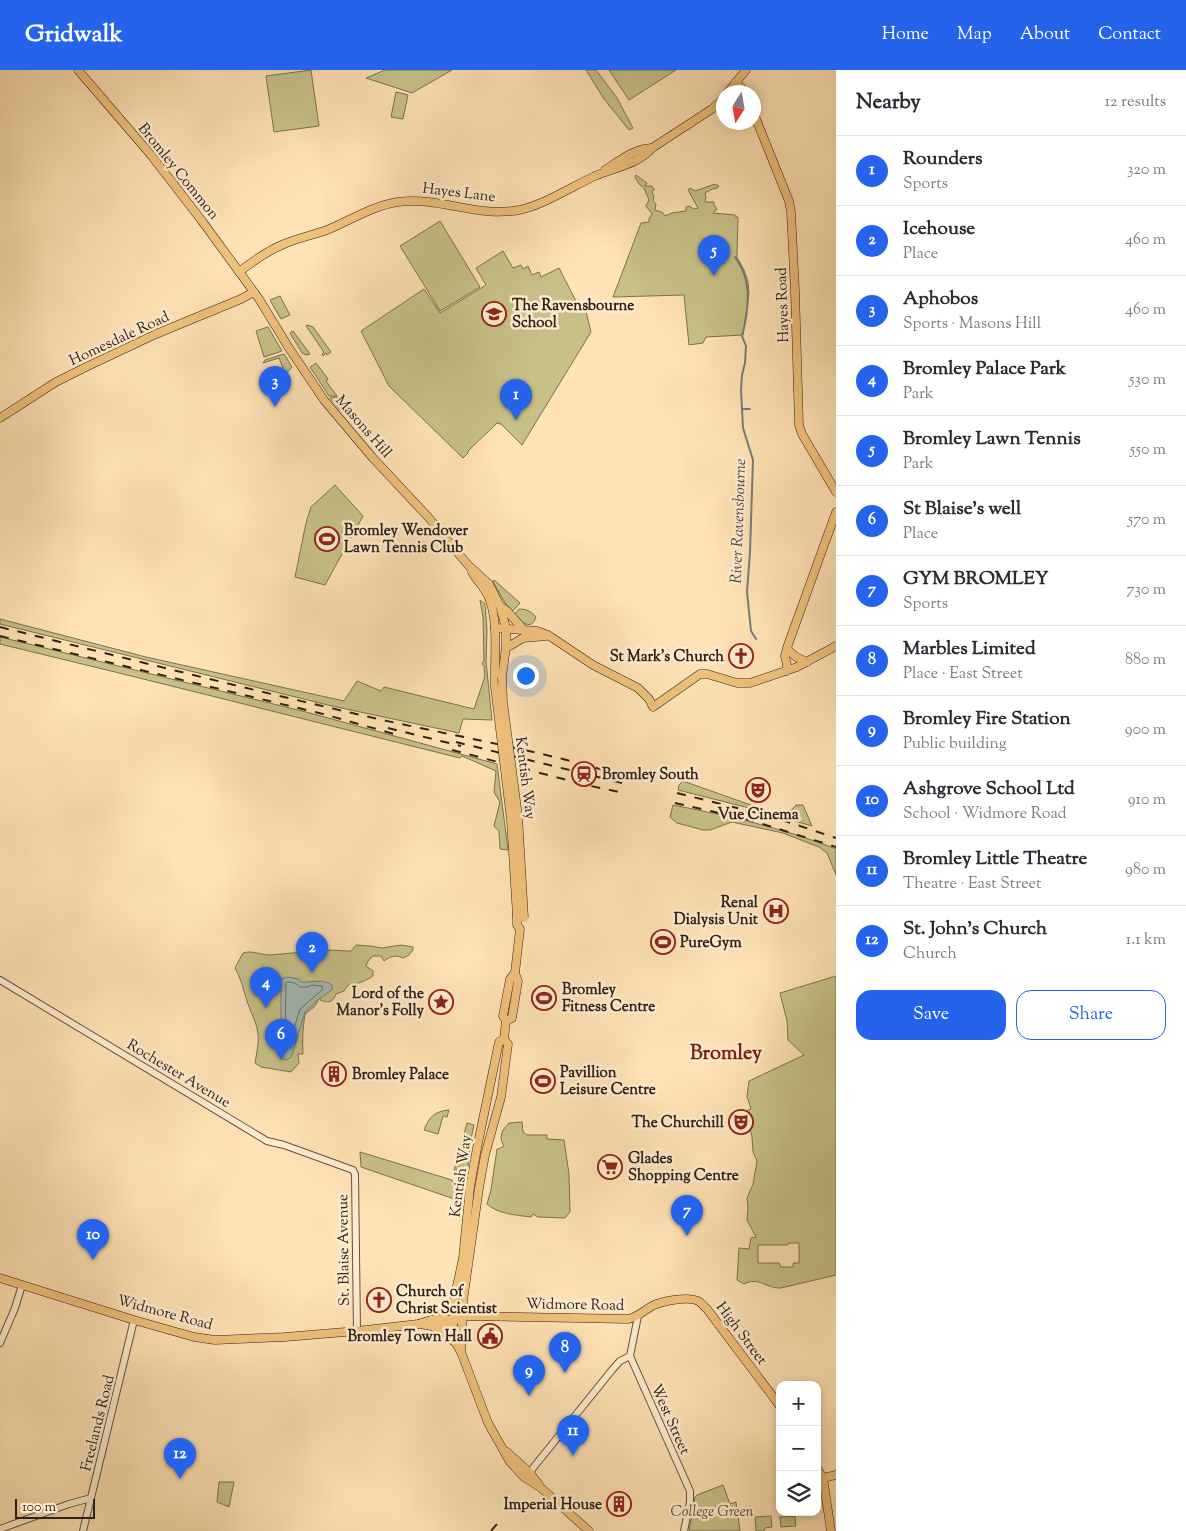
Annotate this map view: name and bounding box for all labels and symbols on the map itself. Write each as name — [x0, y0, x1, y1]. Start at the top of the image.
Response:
north arrow — [716, 85, 761, 130]
street label: Bromley Common — [132, 119, 223, 225]
street label: Hayes Lane — [421, 179, 497, 208]
pin: 5 — [698, 235, 730, 276]
street label: Hayes Road — [772, 266, 795, 343]
place label: The Ravensbourne School — [512, 296, 634, 334]
school or university icon: The Ravensbourne School — [481, 301, 507, 327]
street label: Homesdale Road — [66, 307, 174, 372]
pin: 3 — [259, 366, 291, 407]
pin: 1 — [500, 379, 532, 420]
street label: Masons Hill — [330, 391, 396, 463]
water label: River Ravensbourne — [726, 458, 753, 584]
place label: Bromley Wendover Lawn Tennis Club — [344, 521, 469, 559]
sports icon: Bromley Wendover Lawn Tennis Club — [314, 526, 340, 552]
church icon: St Mark's Church — [728, 643, 754, 669]
place label: St Mark's Church — [610, 647, 724, 668]
your location — [513, 663, 539, 689]
street label: Kentish Way — [509, 736, 540, 821]
station icon: Bromley South — [571, 761, 597, 787]
place label: Bromley South — [602, 765, 699, 786]
theatre icon: Vue Cinema — [745, 777, 771, 803]
place label: Vue Cinema — [717, 805, 799, 826]
place label: Renal Dialysis Unit — [674, 893, 759, 931]
hospital icon: Renal Dialysis Unit — [763, 898, 789, 924]
sports icon: PureGym — [650, 929, 676, 955]
pin: 2 — [296, 932, 328, 973]
place label: PureGym — [680, 933, 742, 954]
pin: 4 — [250, 967, 282, 1008]
place label: Bromley Fitness Centre — [562, 980, 655, 1018]
place label: Lord of the Manor's Folly — [336, 984, 425, 1022]
sports icon: Bromley Fitness Centre — [531, 985, 557, 1011]
place icon: Lord of the Manor's Folly — [428, 989, 454, 1015]
pin: 6 — [265, 1019, 297, 1060]
street label: Rochester Avenue — [122, 1035, 234, 1114]
district label: Bromley — [690, 1040, 762, 1069]
building icon: Bromley Palace — [321, 1061, 347, 1087]
place label: Pavillion Leisure Centre — [560, 1063, 656, 1101]
place label: Bromley Palace — [352, 1065, 449, 1086]
sports icon: Pavillion Leisure Centre — [530, 1068, 556, 1094]
theatre icon: The Churchill — [728, 1109, 754, 1135]
place label: The Churchill — [631, 1113, 725, 1134]
street label: Kentish Way — [445, 1133, 478, 1219]
place label: Glades Shopping Centre — [628, 1149, 739, 1187]
supermarket icon: Glades Shopping Centre — [597, 1154, 623, 1180]
street label: St. Blaise Avenue — [333, 1194, 356, 1306]
pin: 7 — [671, 1195, 703, 1236]
pin: 10 — [77, 1219, 109, 1260]
place label: Church of Christ Scientist — [396, 1282, 498, 1320]
church icon: Church of Christ Scientist — [366, 1287, 392, 1313]
street label: Widmore Road — [114, 1291, 215, 1336]
street label: Widmore Road — [526, 1294, 625, 1317]
street label: High Street — [710, 1298, 771, 1370]
public building icon: Bromley Town Hall — [477, 1323, 503, 1349]
place label: Bromley Town Hall — [347, 1327, 473, 1348]
pin: 8 — [549, 1332, 581, 1373]
pin: 9 — [513, 1355, 545, 1396]
street label: Freelands Road — [76, 1372, 121, 1474]
street label: West Street — [645, 1381, 695, 1458]
pin: 11 — [557, 1415, 589, 1456]
pin: 12 — [164, 1438, 196, 1479]
building icon: Imperial House — [606, 1491, 632, 1517]
place label: Imperial House — [504, 1495, 602, 1516]
scale bar — [15, 1496, 95, 1519]
park label: College Green — [671, 1502, 754, 1523]

